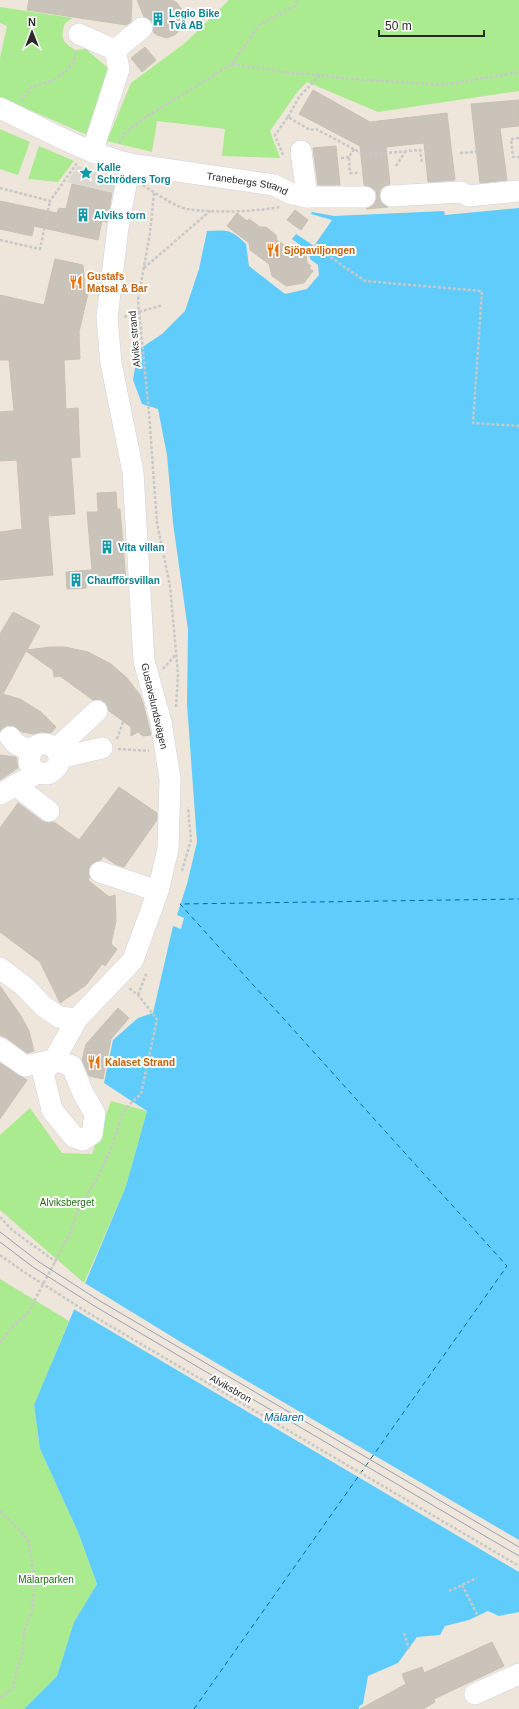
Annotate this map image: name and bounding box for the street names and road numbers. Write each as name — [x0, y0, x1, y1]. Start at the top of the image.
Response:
street label: Tranebergs Strand — [206, 170, 290, 197]
street label: Alviks strand — [127, 310, 142, 368]
street label: Gustavslundsvägen — [139, 662, 170, 750]
street label: Alviksbron — [208, 1372, 253, 1405]

